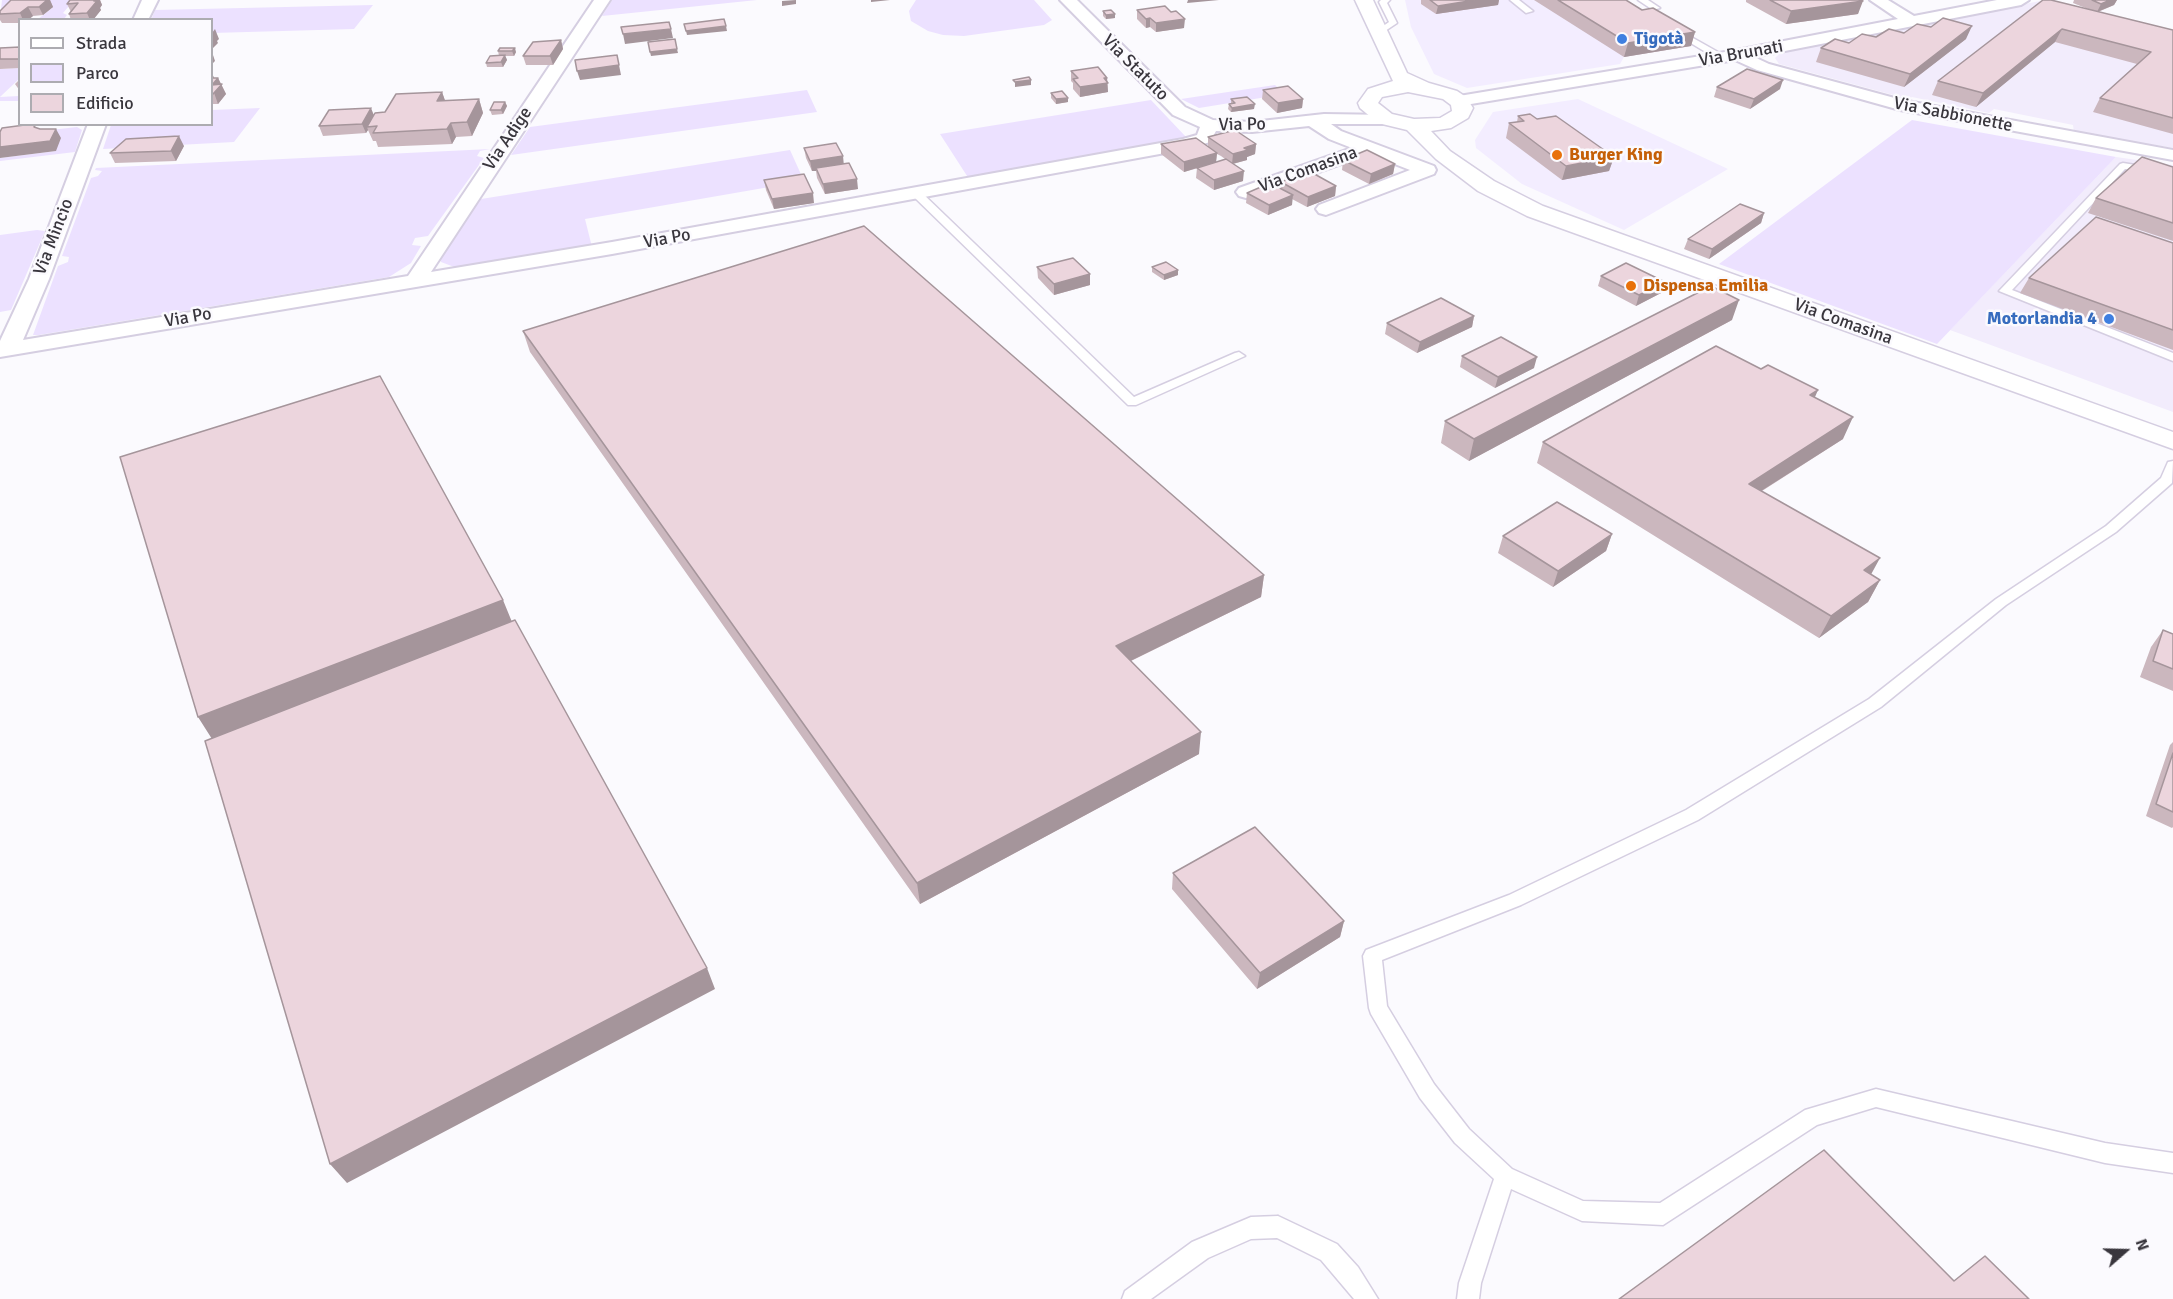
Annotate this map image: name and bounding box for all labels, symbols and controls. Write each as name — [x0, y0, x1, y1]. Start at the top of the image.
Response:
legend — [18, 18, 213, 126]
place label: Tigotà — [1634, 28, 1684, 50]
street label: Via Statuto — [1097, 30, 1173, 106]
text: Strada — [76, 32, 127, 54]
marker: Tigotà — [1615, 32, 1629, 46]
street label: Via Brunati — [1697, 36, 1785, 72]
text: Parco — [76, 62, 119, 84]
text: Edificio — [76, 92, 134, 114]
street label: Via Sabbionette — [1892, 93, 2014, 137]
street label: Via Adige — [479, 103, 537, 175]
street label: Via Po — [1218, 114, 1266, 136]
street label: Via Comasina — [1256, 142, 1360, 198]
place label: Burger King — [1569, 144, 1663, 166]
marker: Burger King — [1550, 148, 1564, 162]
street label: Via Mincio — [30, 196, 78, 278]
street label: Via Po — [642, 224, 692, 254]
place label: Dispensa Emilia — [1643, 275, 1768, 297]
marker: Dispensa Emilia — [1624, 279, 1638, 293]
street label: Via Comasina — [1791, 294, 1895, 350]
street label: Via Po — [163, 303, 213, 333]
place label: Motorlandia 4 — [1987, 308, 2097, 330]
marker: Motorlandia 4 — [2102, 312, 2116, 326]
north arrow — [2095, 1221, 2155, 1281]
text: N — [2131, 1236, 2153, 1253]

